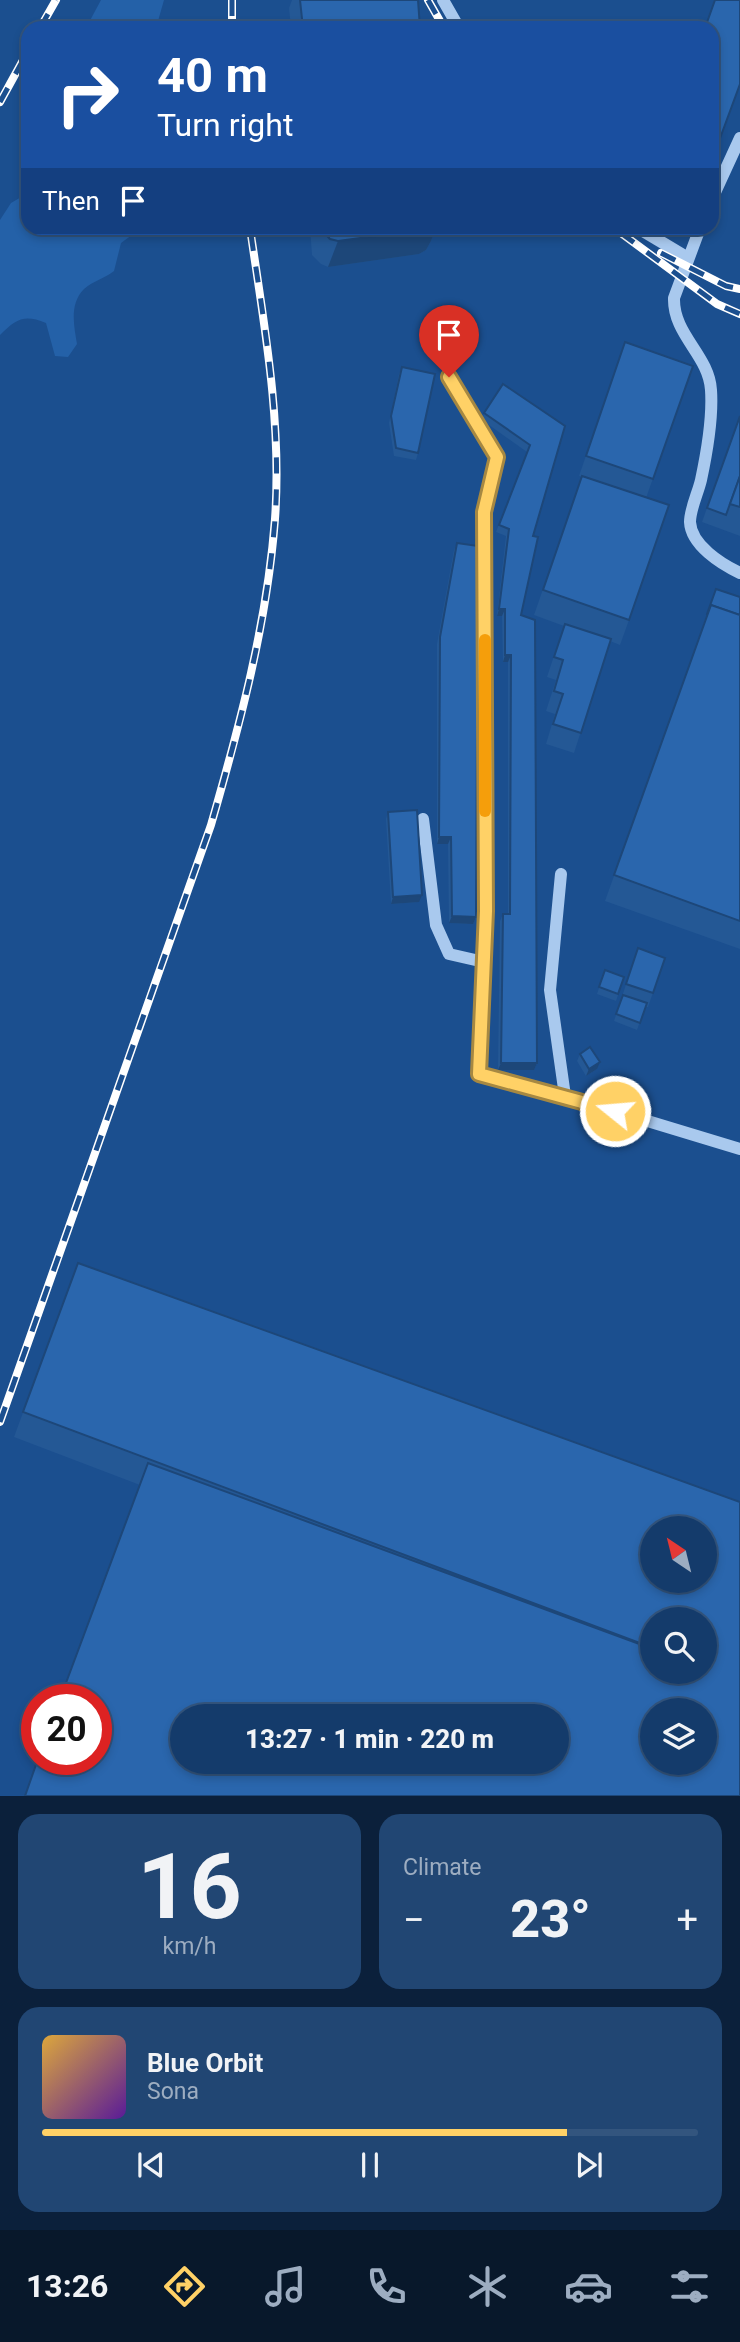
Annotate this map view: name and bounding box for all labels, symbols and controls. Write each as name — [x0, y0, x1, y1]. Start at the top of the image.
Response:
text: 40 m — [157, 47, 268, 104]
icon: right — [42, 49, 133, 140]
text: Turn right — [157, 106, 293, 144]
icon: arrive — [114, 182, 152, 220]
text: Then — [42, 186, 100, 216]
pin — [419, 305, 479, 377]
icon: arrive — [430, 316, 468, 354]
position arrow — [578, 1074, 652, 1148]
north arrow — [640, 1516, 718, 1592]
map controls — [640, 1516, 717, 1775]
button: search — [640, 1607, 717, 1684]
speed limit sign: 20 — [21, 1684, 112, 1775]
button: layers — [640, 1698, 717, 1775]
text: 13:27 · 1 min · 220 m — [245, 1724, 494, 1754]
text: 16 — [137, 1834, 242, 1940]
text: Climate — [403, 1854, 482, 1881]
text: 23° — [510, 1889, 591, 1950]
text: − — [403, 1898, 425, 1942]
text: + — [676, 1898, 698, 1942]
text: km/h — [163, 1933, 217, 1960]
text: Blue Orbit — [147, 2048, 263, 2078]
text: Sona — [147, 2078, 199, 2105]
icon: previous — [132, 2146, 170, 2184]
icon: pause — [351, 2146, 389, 2184]
icon: next — [570, 2146, 608, 2184]
icon: directions — [160, 2262, 209, 2311]
icon: music — [261, 2262, 310, 2311]
icon: phone — [362, 2262, 411, 2311]
icon: climate — [463, 2262, 512, 2311]
icon: car — [564, 2262, 613, 2311]
icon: filters — [665, 2262, 714, 2311]
text: 13:26 — [26, 2267, 108, 2305]

